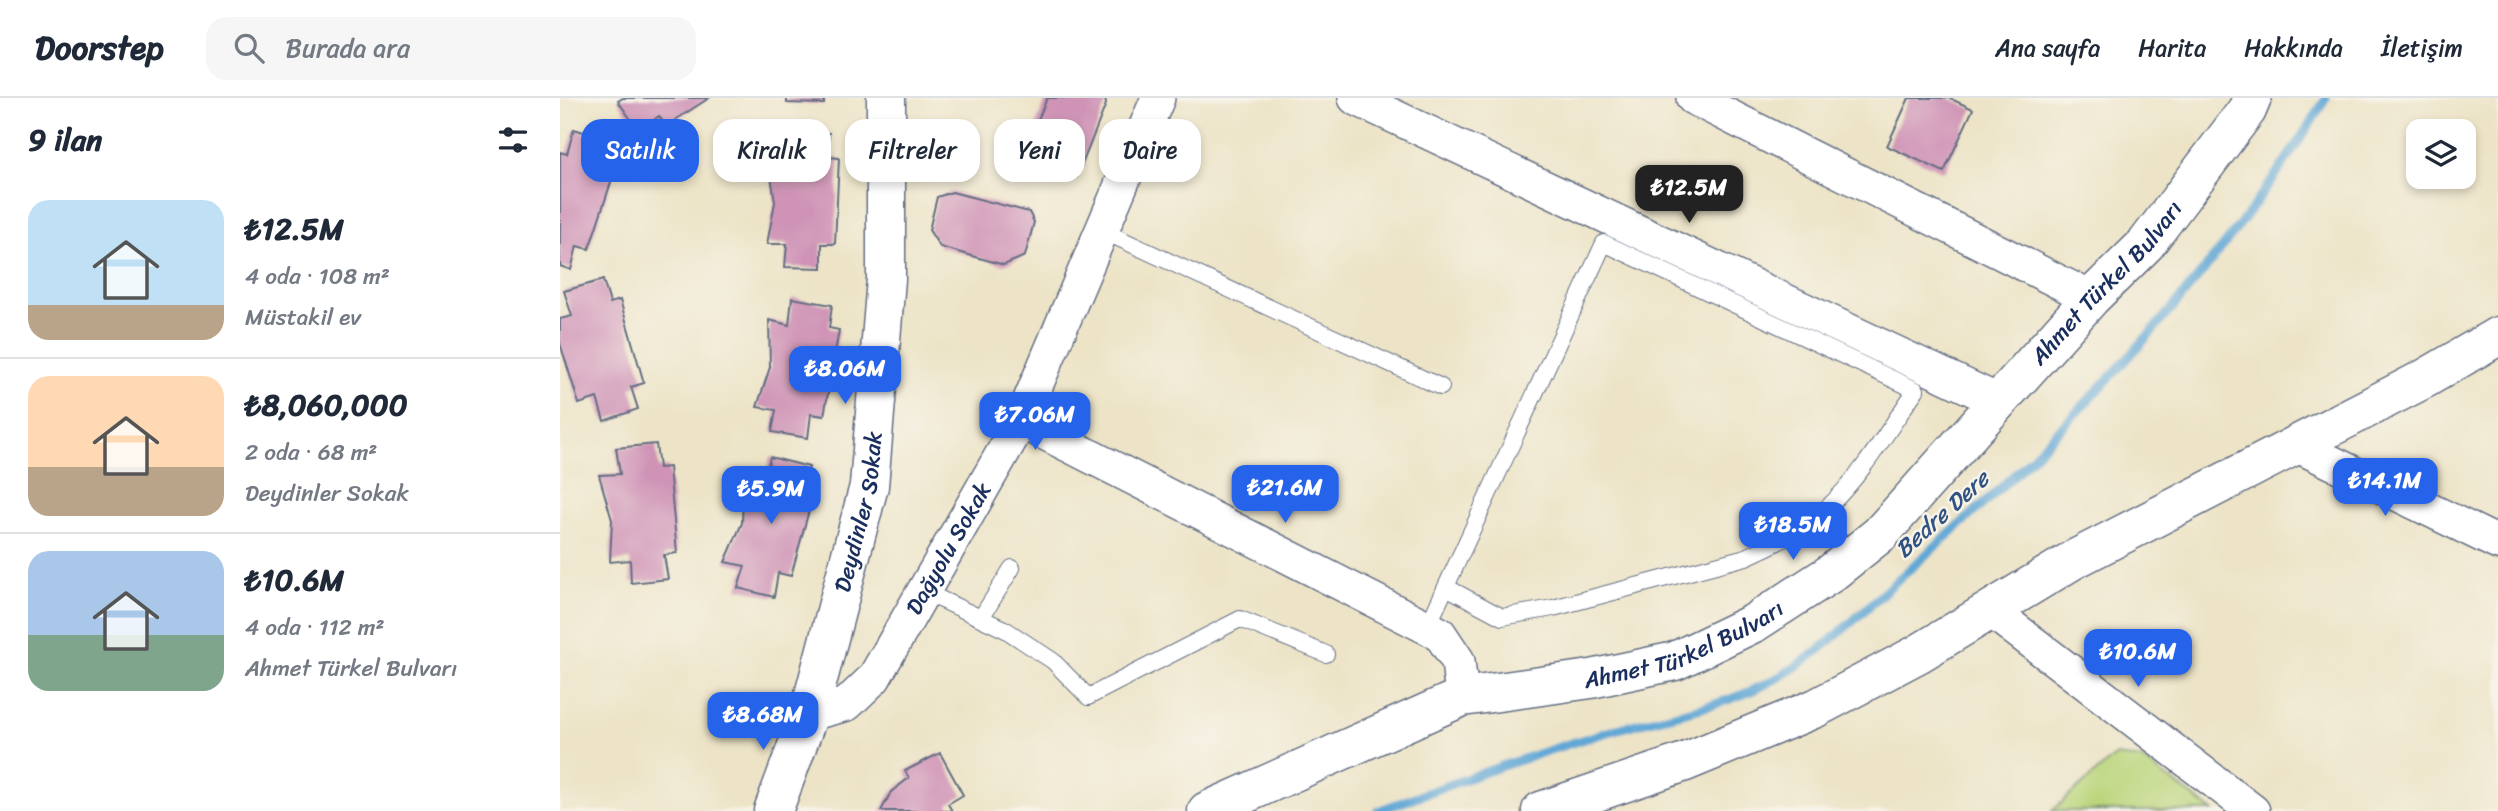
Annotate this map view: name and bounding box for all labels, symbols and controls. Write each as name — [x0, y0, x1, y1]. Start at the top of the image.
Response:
search box — [206, 17, 696, 80]
text: Doorstep — [35, 19, 164, 77]
text: Burada ara — [286, 25, 410, 71]
text: Ana sayfa — [1995, 27, 2100, 69]
text: Harita — [2138, 27, 2206, 69]
text: Hakkında — [2244, 27, 2343, 69]
text: İletişim — [2381, 27, 2463, 69]
icon: search — [230, 29, 268, 67]
text: 9 ilan — [28, 113, 102, 167]
chip: Satılık — [581, 119, 699, 182]
chip: Kiralık — [713, 119, 831, 182]
chip: Filtreler — [845, 119, 980, 182]
chip: Yeni — [994, 119, 1085, 182]
chip: Daire — [1099, 119, 1201, 182]
map controls — [2406, 119, 2476, 189]
button: layers — [2406, 119, 2476, 189]
icon: filters — [494, 121, 532, 159]
pin: ₺12.5M — [1632, 166, 1746, 225]
text: ₺12.5M — [1651, 167, 1727, 208]
street label: Ahmet Türkel Bulvarı — [2019, 191, 2193, 375]
text: ₺12.5M — [245, 202, 344, 256]
icon: home — [84, 228, 168, 312]
text: 4 oda · 108 m² — [245, 256, 390, 297]
text: Müstakil ev — [245, 297, 361, 338]
pin: ₺8.06M — [788, 346, 902, 406]
text: ₺8.06M — [805, 348, 885, 389]
text: ₺8,060,000 — [245, 378, 408, 432]
pin: ₺7.06M — [978, 392, 1092, 452]
text: ₺7.06M — [995, 394, 1075, 435]
icon: home — [84, 404, 168, 488]
street label: Deydinler Sokak — [821, 429, 894, 597]
text: 2 oda · 68 m² — [245, 432, 377, 473]
water label: Bedre Dere — [1885, 458, 2001, 569]
pin: ₺14.1M — [2328, 458, 2442, 518]
text: ₺14.1M — [2349, 460, 2421, 501]
pin: ₺5.9M — [722, 466, 820, 526]
pin: ₺21.6M — [1228, 466, 1342, 525]
text: ₺21.6M — [1248, 467, 1322, 508]
text: ₺5.9M — [738, 468, 804, 509]
text: Deydinler Sokak — [245, 473, 409, 514]
street label: Dağyolu Sokak — [894, 474, 1003, 623]
pin: ₺18.5M — [1736, 503, 1850, 562]
text: ₺18.5M — [1755, 504, 1831, 545]
text: ₺10.6M — [245, 553, 344, 607]
icon: home — [84, 579, 168, 663]
street label: Ahmet Türkel Bulvarı — [1579, 588, 1792, 701]
text: 4 oda · 112 m² — [245, 607, 385, 648]
pin: ₺10.6M — [2081, 630, 2195, 689]
text: ₺10.6M — [2100, 631, 2176, 672]
text: Ahmet Türkel Bulvarı — [245, 648, 457, 689]
pin: ₺8.68M — [706, 692, 820, 752]
text: ₺8.68M — [723, 694, 803, 735]

